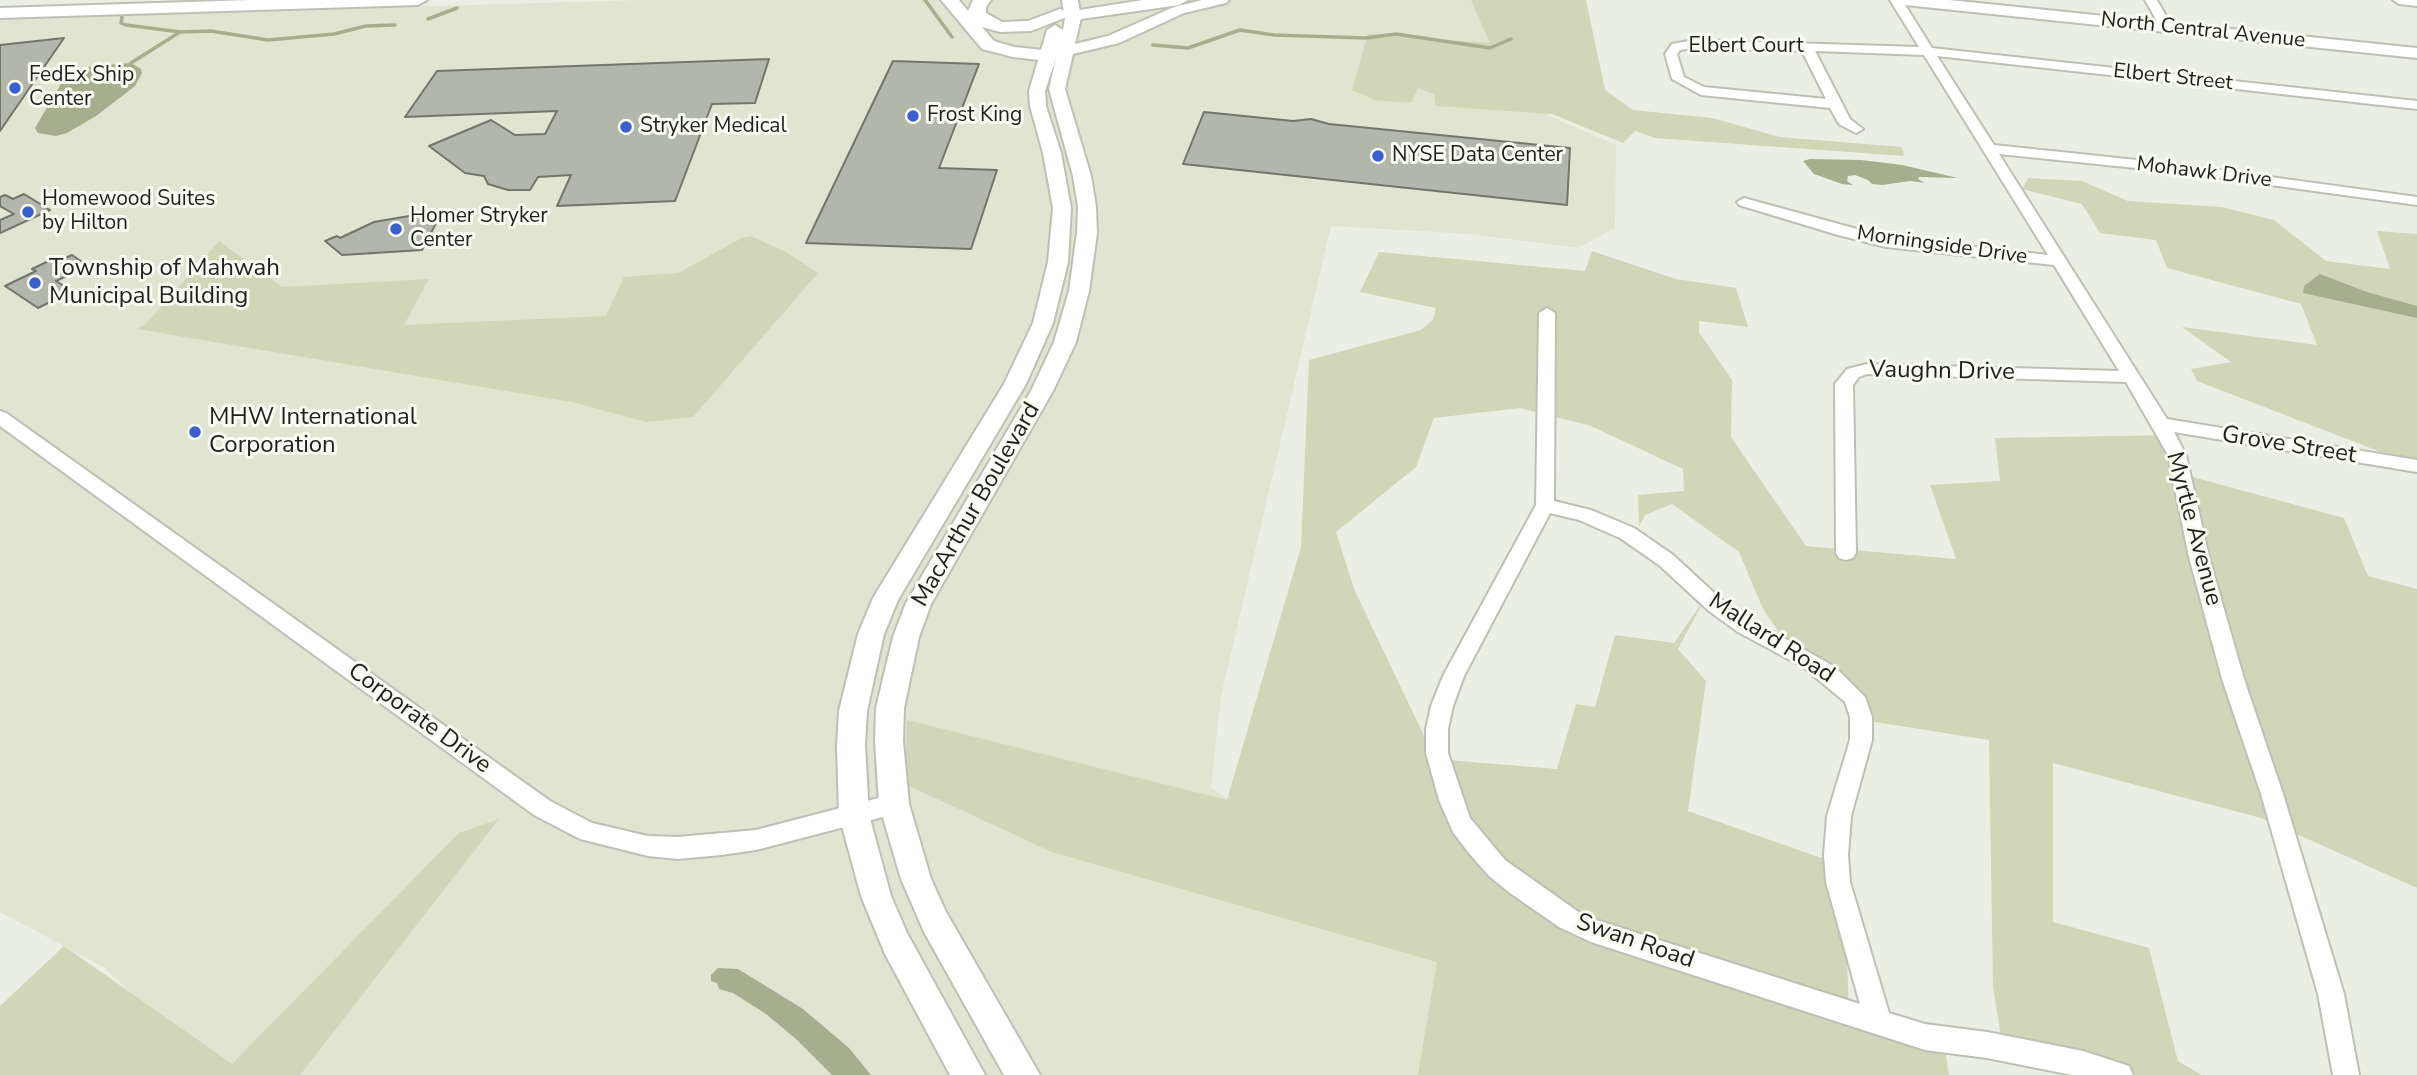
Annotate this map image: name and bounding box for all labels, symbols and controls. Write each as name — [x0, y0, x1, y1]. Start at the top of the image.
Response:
street label: North Central Avenue — [2100, 8, 2306, 54]
street label: Elbert Court — [1689, 34, 1803, 60]
street label: Elbert Street — [2112, 59, 2234, 97]
place label: FedEx Ship Center — [29, 63, 134, 113]
marker: FedEx Ship Center — [7, 80, 23, 96]
place label: Frost King — [927, 103, 1022, 129]
marker: Frost King — [905, 108, 921, 124]
place label: Stryker Medical — [640, 114, 787, 140]
marker: Stryker Medical — [618, 119, 634, 135]
place label: NYSE Data Center — [1392, 143, 1563, 169]
marker: NYSE Data Center — [1370, 148, 1386, 164]
street label: Mohawk Drive — [2135, 152, 2273, 194]
place label: Homewood Suites by Hilton — [42, 187, 215, 237]
marker: Homewood Suites by Hilton — [20, 204, 36, 220]
place label: Homer Stryker Center — [410, 204, 548, 254]
marker: Homer Stryker Center — [388, 221, 404, 237]
street label: Morningside Drive — [1855, 222, 2029, 270]
place label: Township of Mahwah Municipal Building — [49, 255, 280, 311]
marker: Township of Mahwah Municipal Building — [27, 275, 43, 291]
street label: Vaughn Drive — [1869, 356, 2015, 388]
street label: MacArthur Boulevard — [907, 398, 1047, 612]
place label: MHW International Corporation — [209, 404, 417, 460]
street label: Grove Street — [2220, 421, 2358, 471]
marker: MHW International Corporation — [187, 424, 203, 440]
street label: Myrtle Avenue — [2159, 449, 2227, 609]
street label: Mallard Road — [1703, 588, 1839, 690]
street label: Corporate Drive — [342, 657, 496, 781]
street label: Swan Road — [1572, 908, 1698, 976]

